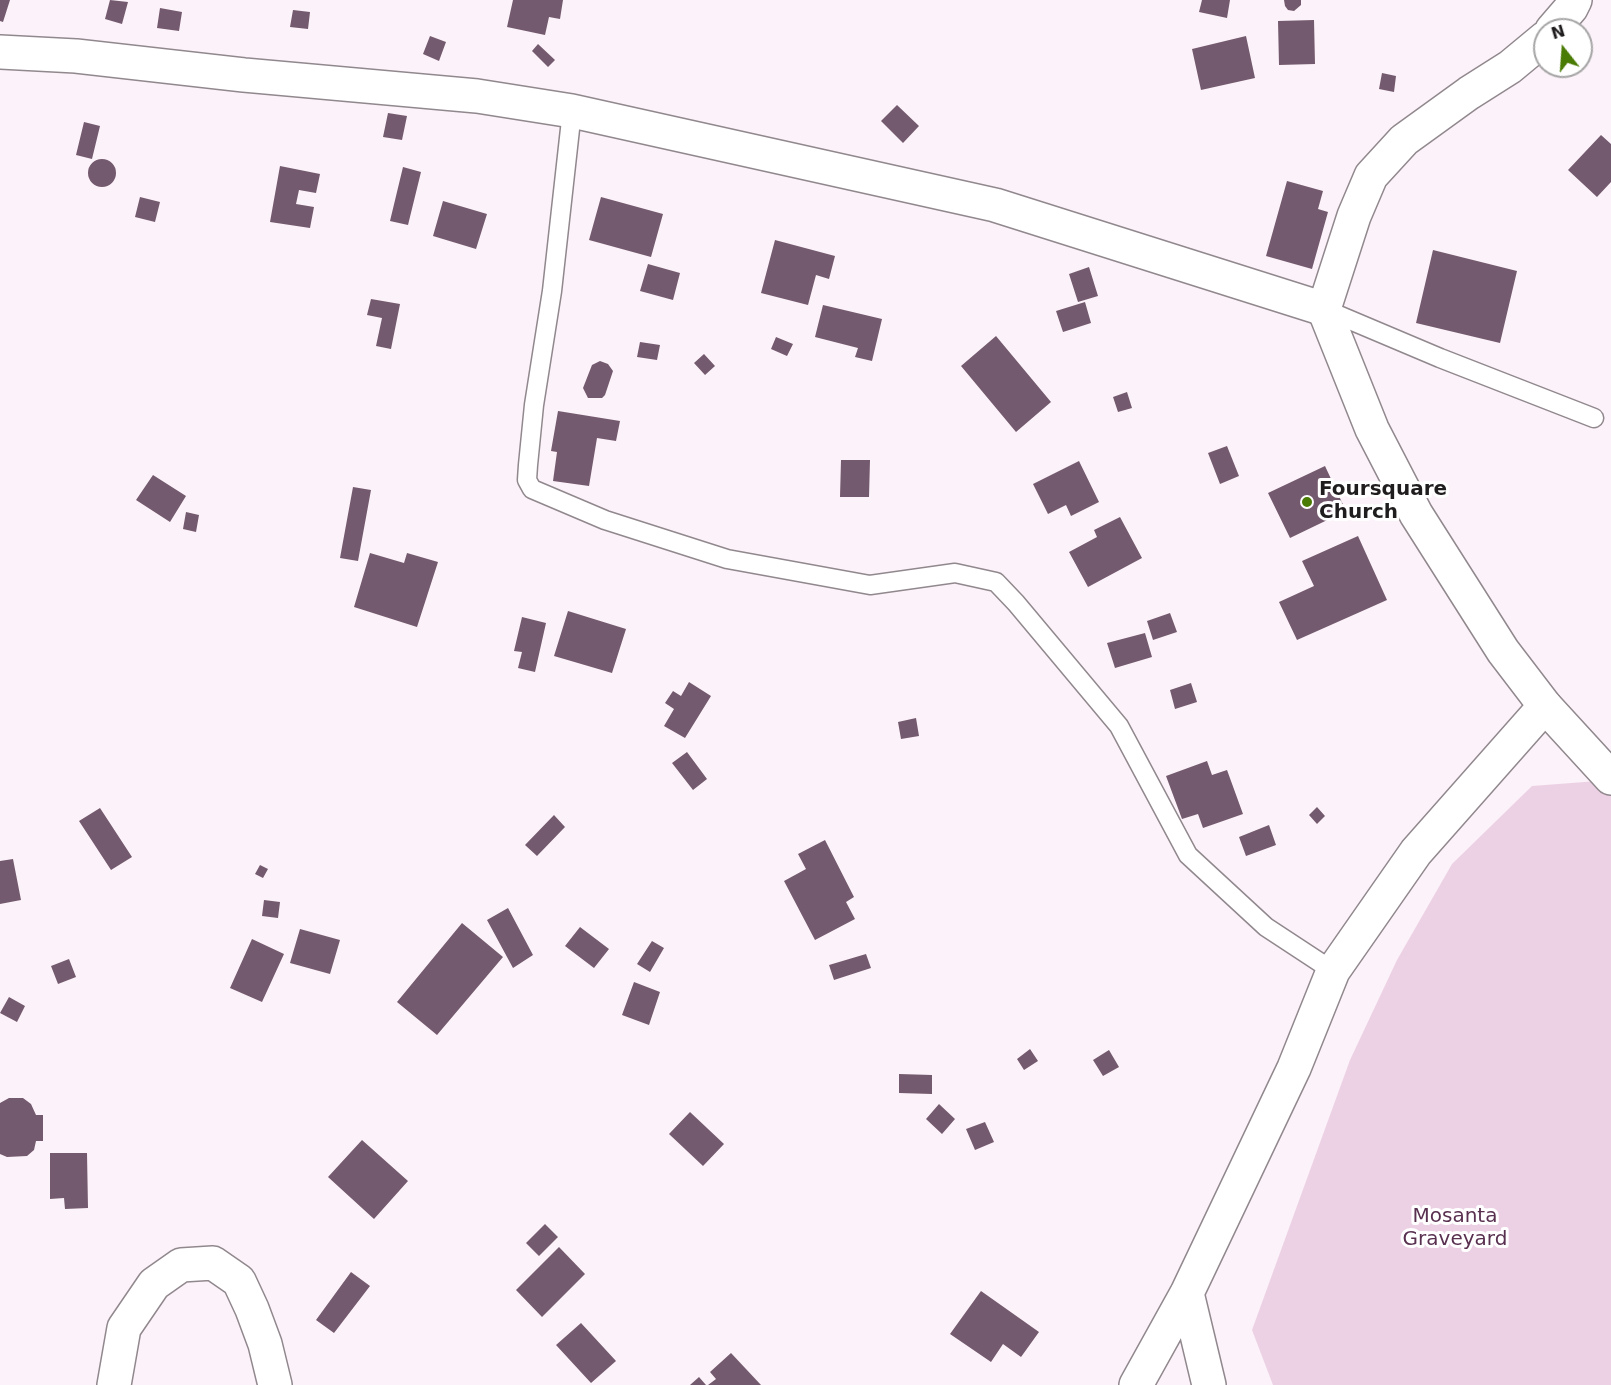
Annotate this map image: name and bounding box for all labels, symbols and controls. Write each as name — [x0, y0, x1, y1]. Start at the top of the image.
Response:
north arrow — [1533, 18, 1593, 78]
text: N — [1549, 21, 1567, 43]
place label: Foursquare Church — [1319, 478, 1447, 525]
marker: Foursquare Church — [1300, 495, 1314, 509]
park label: Mosanta Graveyard — [1403, 1205, 1507, 1252]

